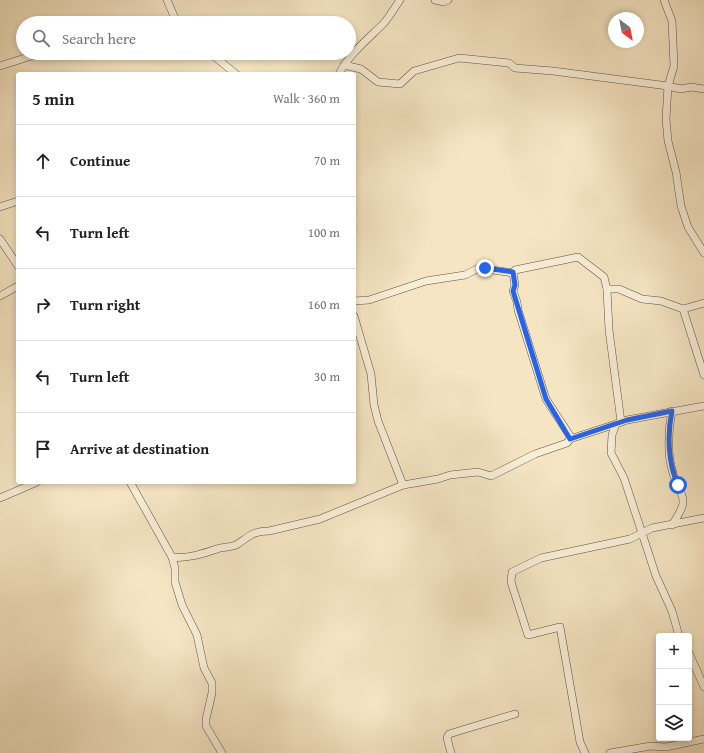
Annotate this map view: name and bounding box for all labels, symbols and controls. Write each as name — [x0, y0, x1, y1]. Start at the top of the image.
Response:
north arrow — [608, 12, 644, 48]
search box — [16, 16, 356, 60]
icon: search — [30, 27, 52, 49]
text: Search here — [62, 28, 136, 49]
text: 5 min — [32, 86, 74, 111]
text: Walk · 360 m — [273, 89, 340, 108]
icon: ahead — [32, 150, 54, 172]
text: Continue — [70, 150, 131, 171]
text: 70 m — [314, 151, 340, 170]
icon: left — [32, 222, 54, 244]
text: Turn left — [70, 222, 129, 243]
text: 100 m — [308, 223, 340, 242]
route end — [476, 259, 494, 277]
icon: right — [32, 294, 54, 316]
text: Turn right — [70, 294, 141, 315]
text: 160 m — [308, 295, 340, 314]
icon: left — [32, 366, 54, 388]
text: Turn left — [70, 366, 129, 387]
text: 30 m — [314, 367, 340, 386]
icon: arrive — [32, 438, 54, 460]
text: Arrive at destination — [70, 438, 209, 459]
route start — [669, 476, 687, 494]
map controls — [656, 633, 692, 741]
button: + — [656, 633, 692, 669]
button: − — [656, 669, 692, 705]
button: layers — [656, 705, 692, 741]

